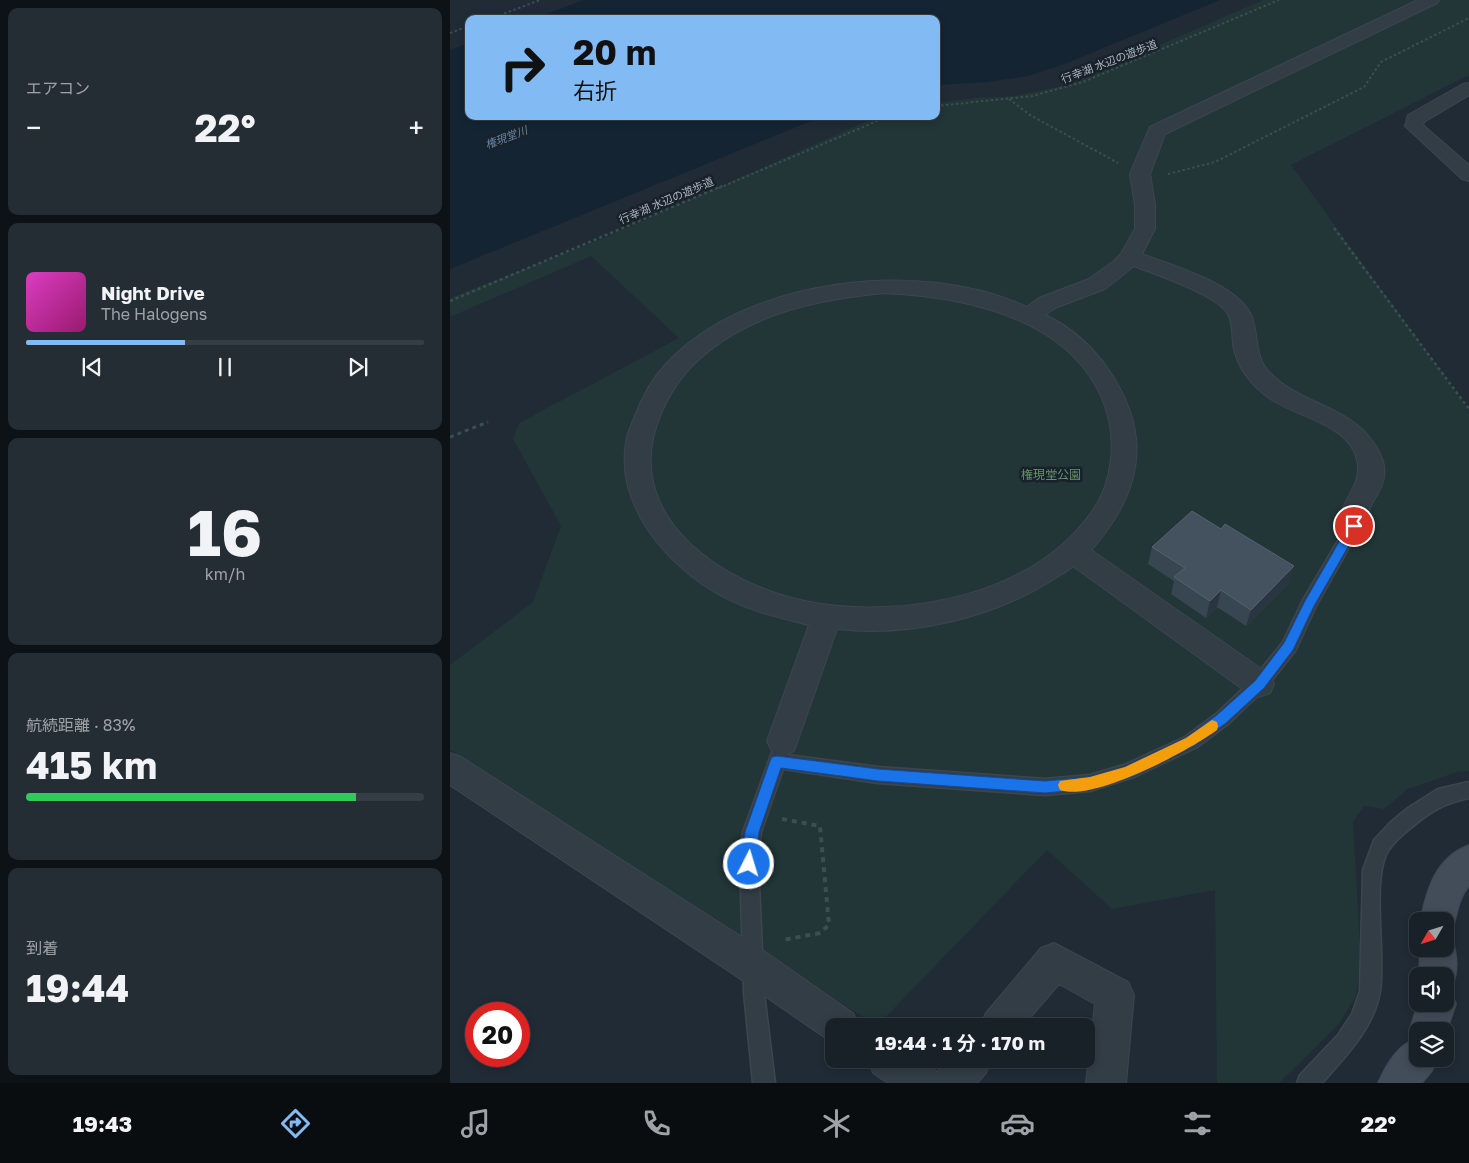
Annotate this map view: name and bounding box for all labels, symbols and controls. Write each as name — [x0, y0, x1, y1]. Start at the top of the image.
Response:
text: 20 m — [573, 31, 656, 73]
icon: right — [490, 35, 555, 100]
street label: 行幸湖 水辺の遊歩道 — [1059, 37, 1159, 85]
text: 右折 — [573, 77, 617, 104]
text: エアコン — [26, 78, 90, 98]
text: 22° — [194, 105, 256, 150]
text: − — [26, 111, 41, 144]
text: + — [409, 111, 424, 144]
water label: 権現堂川 — [483, 123, 530, 151]
street label: 行幸湖 水辺の遊歩道 — [617, 174, 715, 226]
text: Night Drive — [101, 281, 205, 304]
text: The Halogens — [101, 304, 207, 324]
icon: previous — [78, 353, 106, 381]
icon: pause — [211, 353, 239, 381]
icon: next — [344, 353, 372, 381]
park label: 権現堂公園 — [1021, 467, 1081, 482]
text: 16 — [188, 492, 262, 570]
pin — [1333, 505, 1375, 547]
icon: arrive — [1340, 512, 1368, 540]
text: km/h — [205, 564, 245, 584]
text: 航続距離 · 83% — [26, 715, 135, 735]
text: 415 km — [26, 742, 157, 787]
position arrow — [722, 837, 774, 889]
north arrow — [1409, 912, 1454, 958]
map controls — [1409, 912, 1454, 1067]
text: 到着 — [26, 938, 58, 958]
text: 19:44 — [26, 965, 129, 1010]
button: sound — [1409, 967, 1454, 1012]
speed limit sign: 20 — [465, 1002, 530, 1067]
button: layers — [1409, 1022, 1454, 1067]
text: 19:44 · 1 分 · 170 m — [875, 1031, 1045, 1054]
icon: directions — [278, 1106, 313, 1141]
icon: music — [458, 1106, 493, 1141]
icon: phone — [639, 1106, 674, 1141]
icon: climate — [819, 1106, 854, 1141]
icon: car — [1000, 1106, 1035, 1141]
icon: filters — [1180, 1106, 1215, 1141]
text: 19:43 — [73, 1110, 132, 1137]
text: 22° — [1361, 1110, 1396, 1137]

